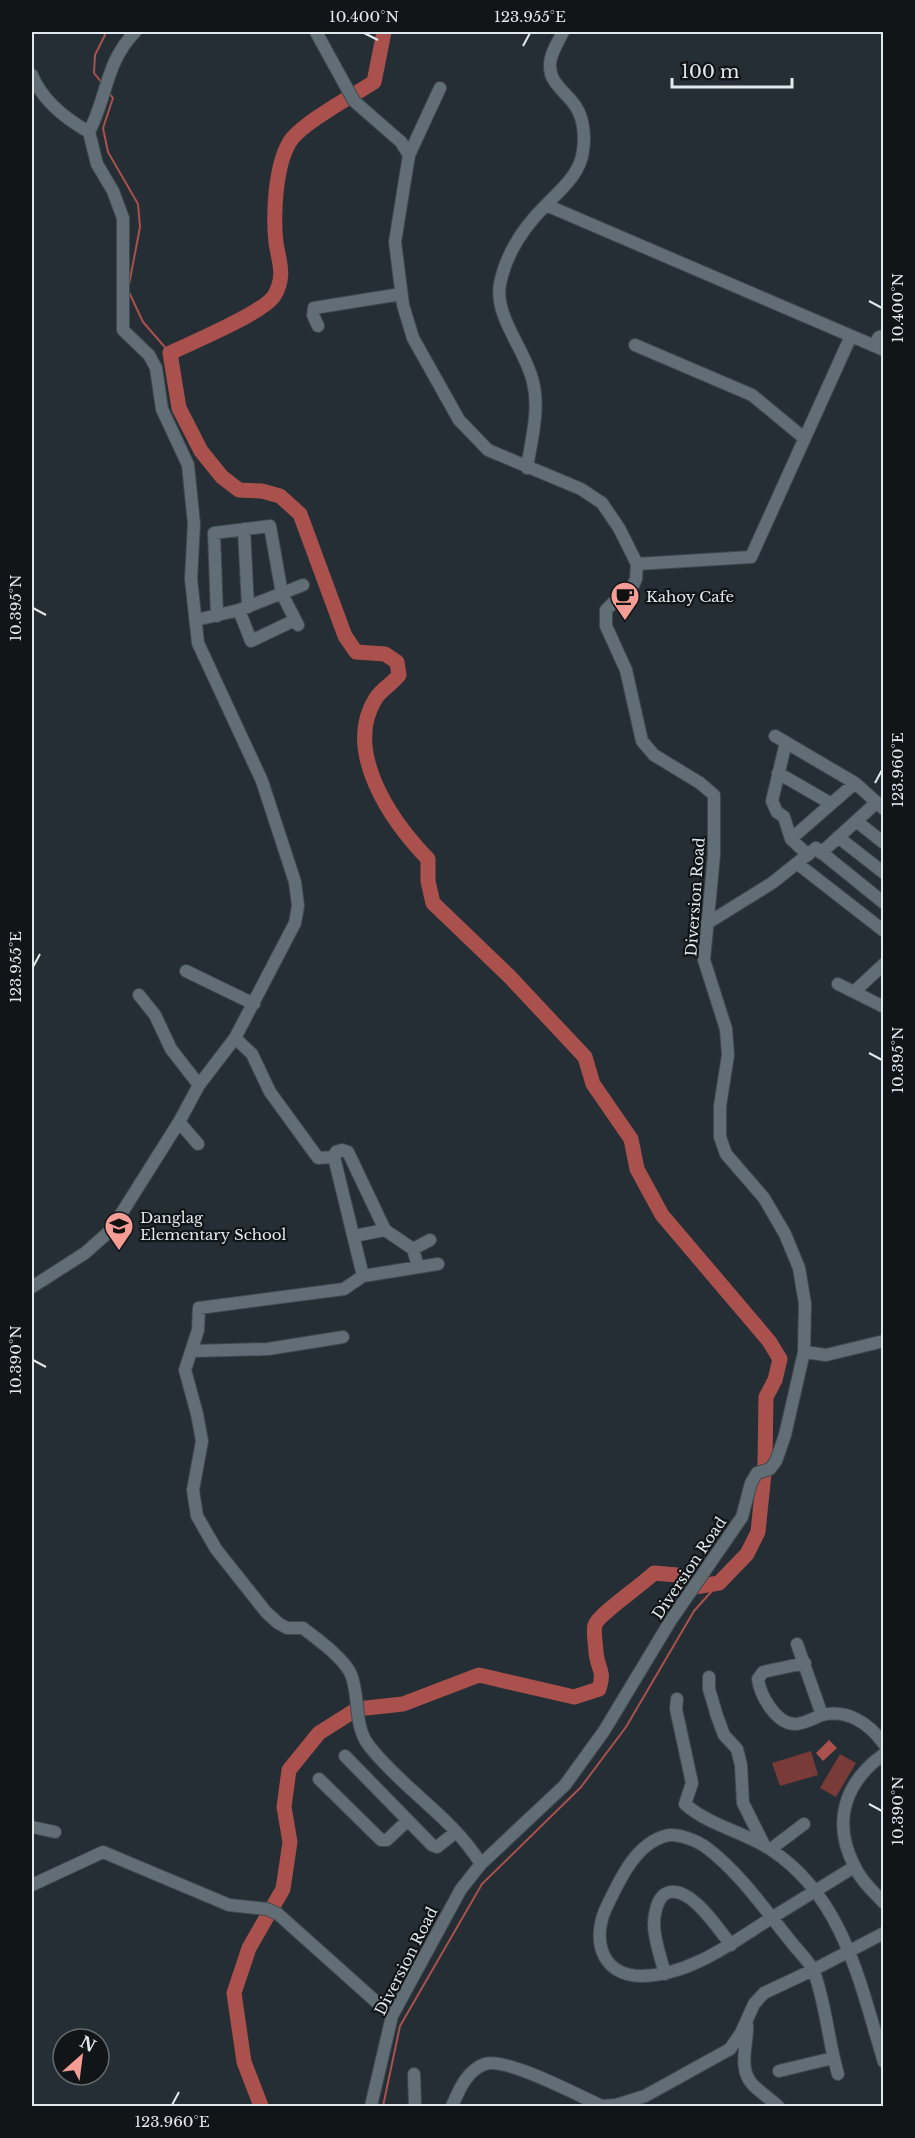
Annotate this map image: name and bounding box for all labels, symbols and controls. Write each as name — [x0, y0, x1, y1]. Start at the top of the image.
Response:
text: 10.400°N — [329, 7, 399, 26]
text: 123.955°E — [494, 7, 566, 26]
scale bar — [672, 51, 792, 89]
text: 100 m — [681, 61, 739, 83]
text: 10.400°N — [888, 273, 907, 343]
text: 10.395°N — [6, 574, 25, 642]
cafe icon: Kahoy Cafe — [609, 580, 641, 622]
place label: Kahoy Cafe — [646, 587, 734, 606]
text: 123.960°E — [888, 732, 907, 808]
street label: Diversion Road — [681, 837, 709, 957]
text: 123.955°E — [6, 931, 25, 1003]
text: 10.395°N — [888, 1026, 907, 1094]
place label: Danglag Elementary School — [140, 1208, 287, 1244]
school or university icon: Danglag Elementary School — [103, 1210, 135, 1252]
text: 10.390°N — [6, 1325, 25, 1395]
street label: Diversion Road — [648, 1513, 730, 1623]
text: 10.390°N — [888, 1776, 907, 1846]
street label: Diversion Road — [370, 1904, 442, 2018]
north arrow — [51, 2027, 111, 2087]
text: N — [77, 2031, 99, 2056]
text: 123.960°E — [134, 2112, 210, 2131]

